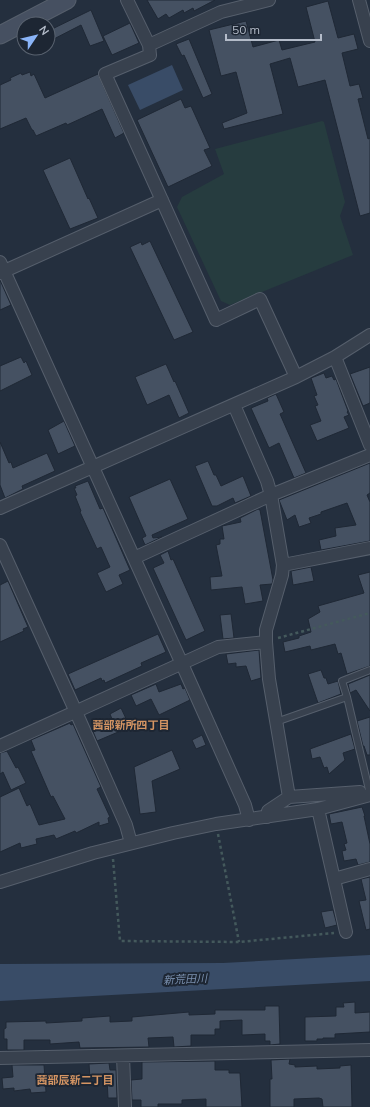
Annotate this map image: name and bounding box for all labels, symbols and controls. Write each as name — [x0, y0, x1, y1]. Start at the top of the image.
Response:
north arrow — [16, 16, 56, 56]
scale bar — [226, 16, 321, 42]
text: 50 m — [232, 22, 260, 37]
text: N — [36, 23, 52, 38]
district label: 茜部新所四丁目 — [93, 718, 170, 732]
water label: 新荒田川 — [163, 971, 208, 987]
district label: 茜部辰新二丁目 — [37, 1073, 114, 1087]

